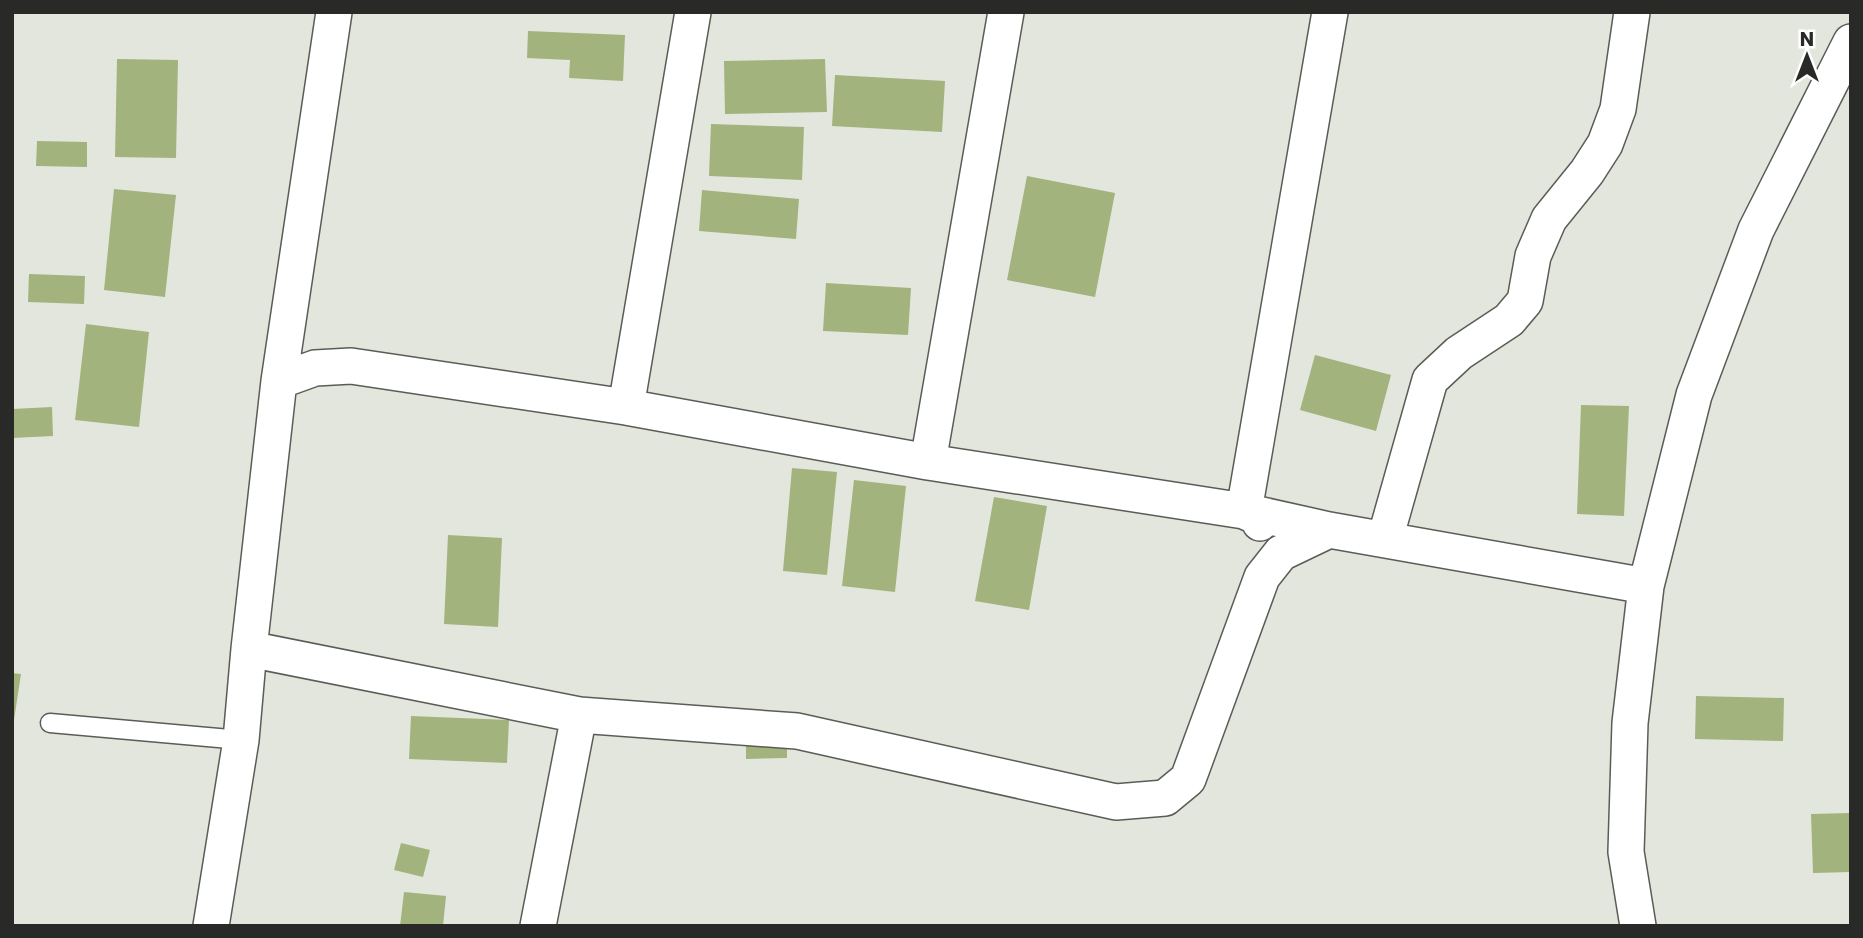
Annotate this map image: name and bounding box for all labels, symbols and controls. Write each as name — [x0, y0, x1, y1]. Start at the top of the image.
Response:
north arrow — [1772, 21, 1842, 91]
text: N — [1800, 26, 1814, 53]

